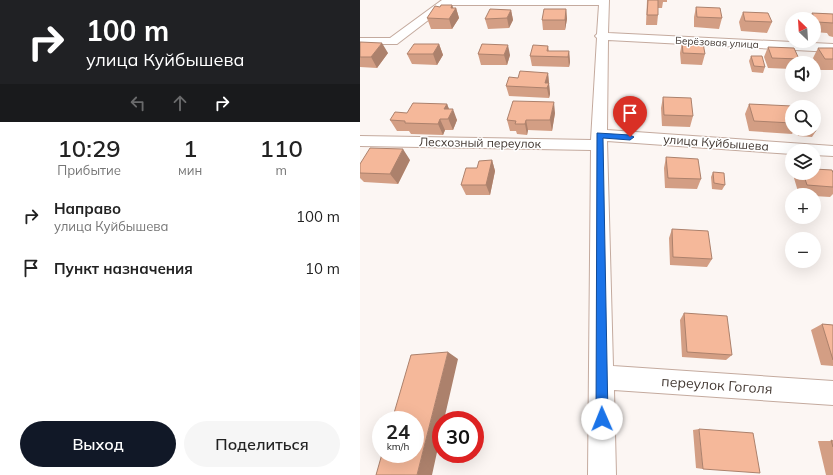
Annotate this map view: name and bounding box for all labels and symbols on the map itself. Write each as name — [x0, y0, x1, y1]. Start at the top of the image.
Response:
north arrow — [785, 12, 821, 48]
street label: Берёзовая улица — [675, 34, 759, 51]
pin — [613, 96, 647, 137]
street label: улица Куйбышева — [663, 131, 769, 154]
street label: Лесхозный переулок — [419, 134, 542, 151]
street label: переулок Гоголя — [661, 372, 773, 398]
position arrow — [581, 398, 623, 440]
speed limit sign: 30 — [432, 411, 484, 463]

